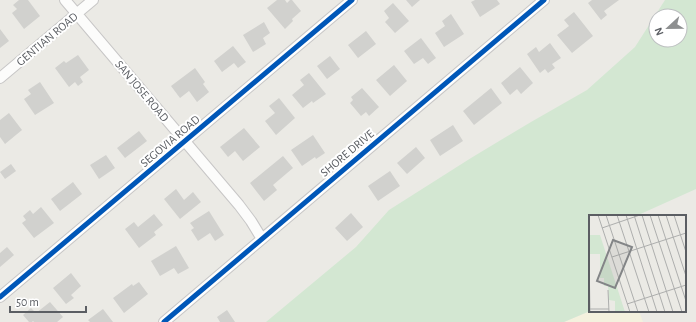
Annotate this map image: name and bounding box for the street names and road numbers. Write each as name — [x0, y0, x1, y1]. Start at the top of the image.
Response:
street label: GENTIAN ROAD — [14, 10, 80, 68]
street label: SAN JOSE ROAD — [113, 58, 171, 124]
street label: SEGOVIA ROAD — [138, 113, 202, 169]
street label: SHORE DRIVE — [318, 127, 376, 179]

